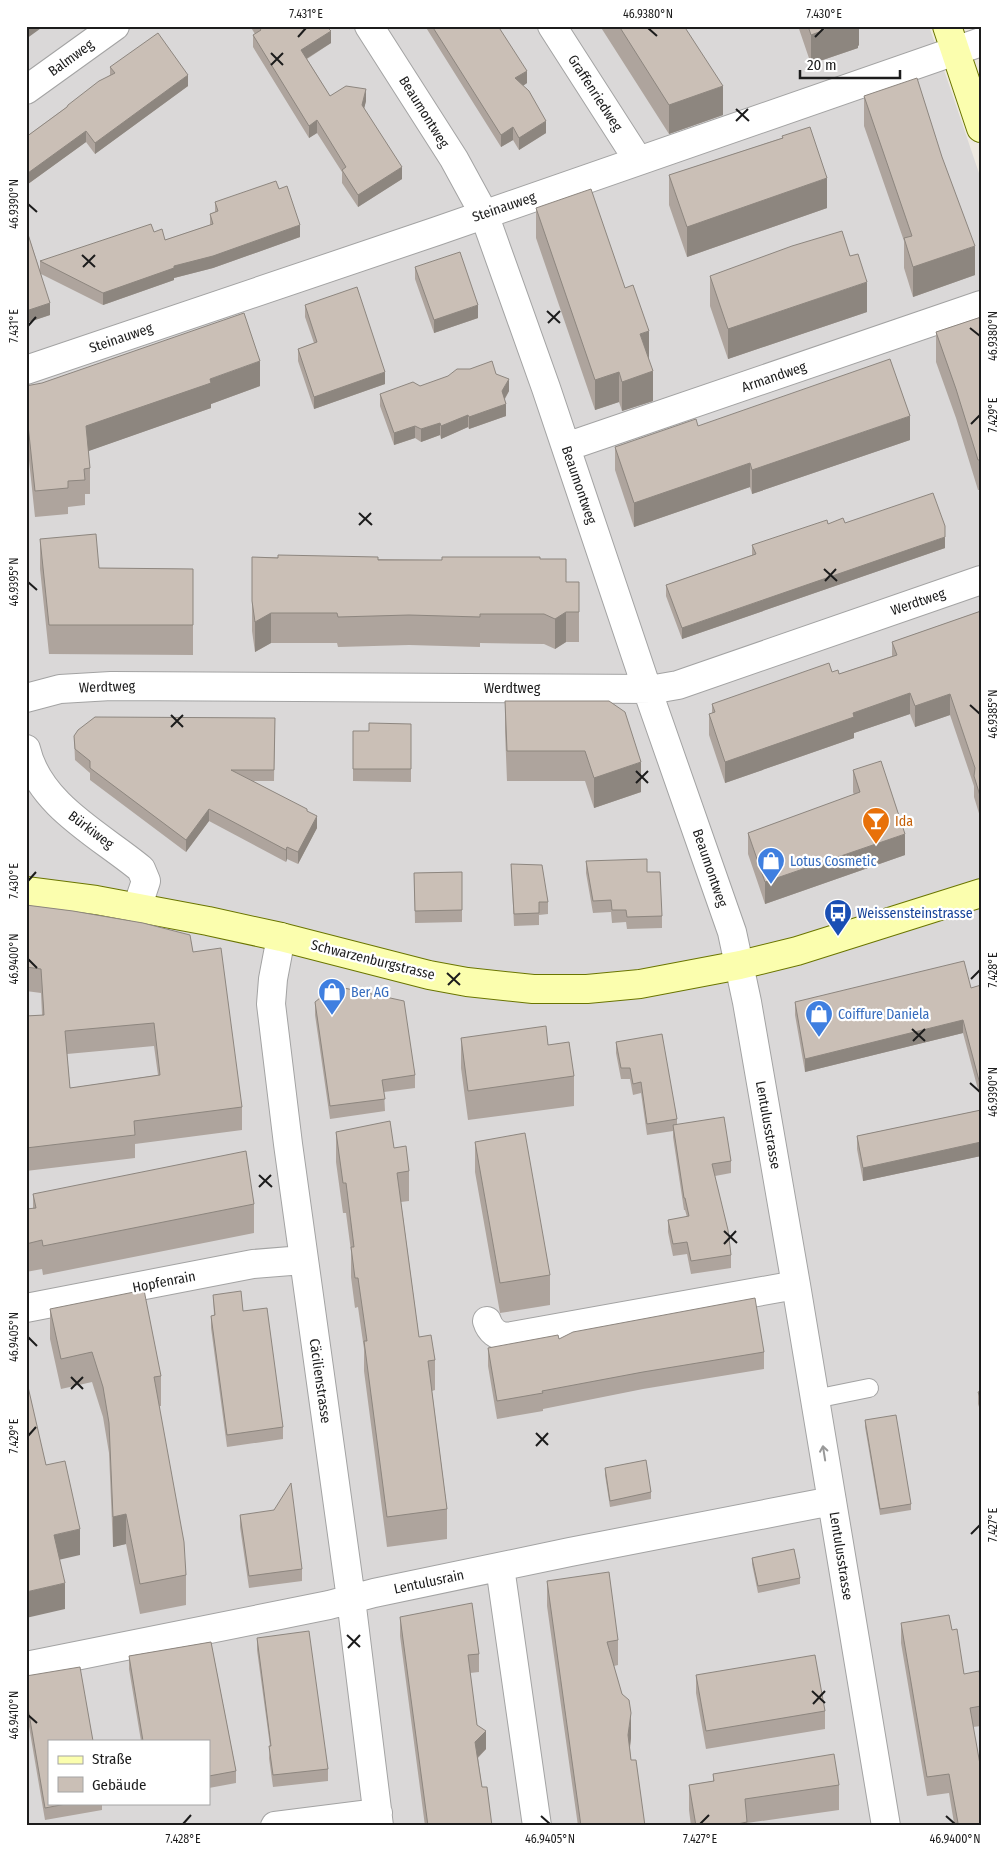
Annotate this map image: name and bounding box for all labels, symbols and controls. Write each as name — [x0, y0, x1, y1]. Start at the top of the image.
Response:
text: 7.431°E — [289, 7, 323, 21]
text: 46.9380°N — [623, 7, 673, 21]
text: 7.430°E — [806, 7, 842, 21]
street label: Balmweg — [45, 36, 97, 80]
scale bar — [800, 48, 900, 80]
street label: Graffenriedweg — [564, 52, 626, 135]
text: 20 m — [807, 56, 837, 74]
street label: Beaumontweg — [395, 73, 453, 151]
text: 46.9390°N — [7, 179, 21, 229]
street label: Steinauweg — [470, 188, 538, 226]
text: 7.431°E — [7, 309, 21, 343]
text: 46.9380°N — [986, 311, 1000, 361]
street label: Steinauweg — [87, 319, 155, 357]
street label: Armandweg — [739, 358, 809, 396]
text: 7.429°E — [986, 397, 1000, 432]
street label: Beaumontweg — [558, 444, 600, 527]
text: 46.9395°N — [7, 557, 21, 607]
street label: Werdtweg — [889, 585, 948, 619]
street label: Werdtweg — [78, 678, 136, 696]
street label: Werdtweg — [484, 680, 541, 697]
text: 46.9385°N — [986, 689, 1000, 739]
bar icon: Ida — [861, 806, 891, 845]
street label: Bürkiweg — [65, 807, 117, 853]
place label: Ida — [895, 813, 913, 830]
street label: Beaumontweg — [689, 827, 731, 910]
shop icon: Lotus Cosmetic — [756, 846, 786, 885]
place label: Lotus Cosmetic — [790, 853, 876, 870]
text: 7.430°E — [7, 863, 21, 899]
bus stop icon: Weissensteinstrasse — [823, 898, 853, 937]
place label: Weissensteinstrasse — [857, 905, 973, 922]
text: 46.9400°N — [7, 934, 21, 984]
street label: Schwarzenburgstrasse — [309, 936, 437, 984]
text: 7.428°E — [986, 952, 1000, 988]
shop icon: Ber AG — [317, 977, 347, 1016]
place label: Ber AG — [351, 984, 389, 1001]
shop icon: Coiffure Daniela — [804, 999, 834, 1038]
place label: Coiffure Daniela — [838, 1006, 930, 1023]
text: 46.9390°N — [986, 1067, 1000, 1117]
street label: Lentulusstrasse — [752, 1079, 784, 1171]
street label: Hopfenrain — [131, 1268, 197, 1296]
text: 46.9405°N — [7, 1312, 21, 1362]
street label: Cäcilienstrasse — [306, 1338, 334, 1425]
text: 7.429°E — [7, 1418, 21, 1453]
one-way arrow — [818, 1446, 828, 1462]
text: 7.427°E — [986, 1508, 1000, 1542]
street label: Lentulusstrasse — [826, 1510, 856, 1602]
street label: Lentulusrain — [392, 1566, 466, 1598]
text: 46.9410°N — [7, 1691, 21, 1739]
legend — [48, 1740, 210, 1804]
text: Straße — [92, 1750, 132, 1768]
text: Gebäude — [92, 1776, 147, 1794]
text: 7.428°E — [165, 1832, 201, 1846]
text: 46.9405°N — [525, 1832, 575, 1846]
text: 7.427°E — [683, 1832, 717, 1846]
text: 46.9400°N — [930, 1832, 980, 1846]

